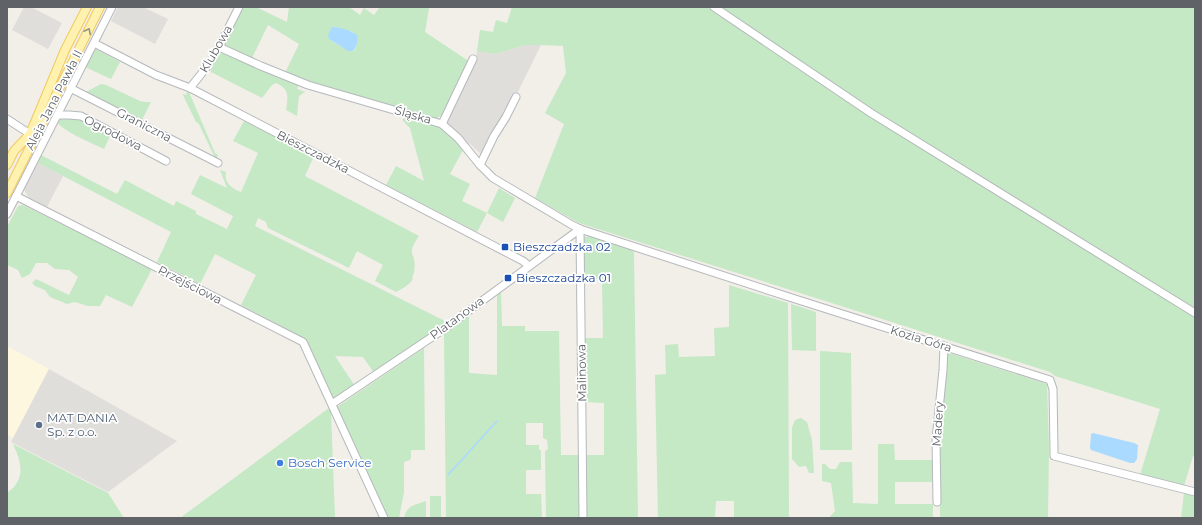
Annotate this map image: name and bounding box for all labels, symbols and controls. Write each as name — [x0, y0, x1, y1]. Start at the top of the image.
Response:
street label: Klubowa — [196, 22, 235, 75]
one-way arrow — [84, 27, 91, 35]
street label: Aleja Jana Pawła II — [22, 47, 85, 152]
street label: Śląska — [393, 102, 433, 127]
street label: Graniczna — [114, 104, 174, 145]
street label: Ogrodowa — [82, 111, 145, 154]
street label: Bieszczadzka — [274, 127, 352, 176]
place label: Bieszczadzka 02 — [513, 239, 611, 254]
marker: Bieszczadzka 02 — [500, 242, 510, 252]
street label: Przejściowa — [156, 262, 225, 307]
place label: Bieszczadzka 01 — [516, 270, 611, 285]
marker: Bieszczadzka 01 — [503, 273, 513, 283]
street label: Platanowa — [427, 293, 487, 342]
street label: Kozia Góra — [889, 322, 954, 355]
street label: Malinowa — [573, 344, 590, 402]
street label: Madery — [928, 400, 947, 447]
place label: MAT DANIA Sp. z o.o. — [47, 410, 117, 439]
marker: MAT DANIA Sp. z o.o. — [34, 420, 44, 430]
place label: Bosch Service — [288, 455, 372, 470]
marker: Bosch Service — [275, 458, 285, 468]

